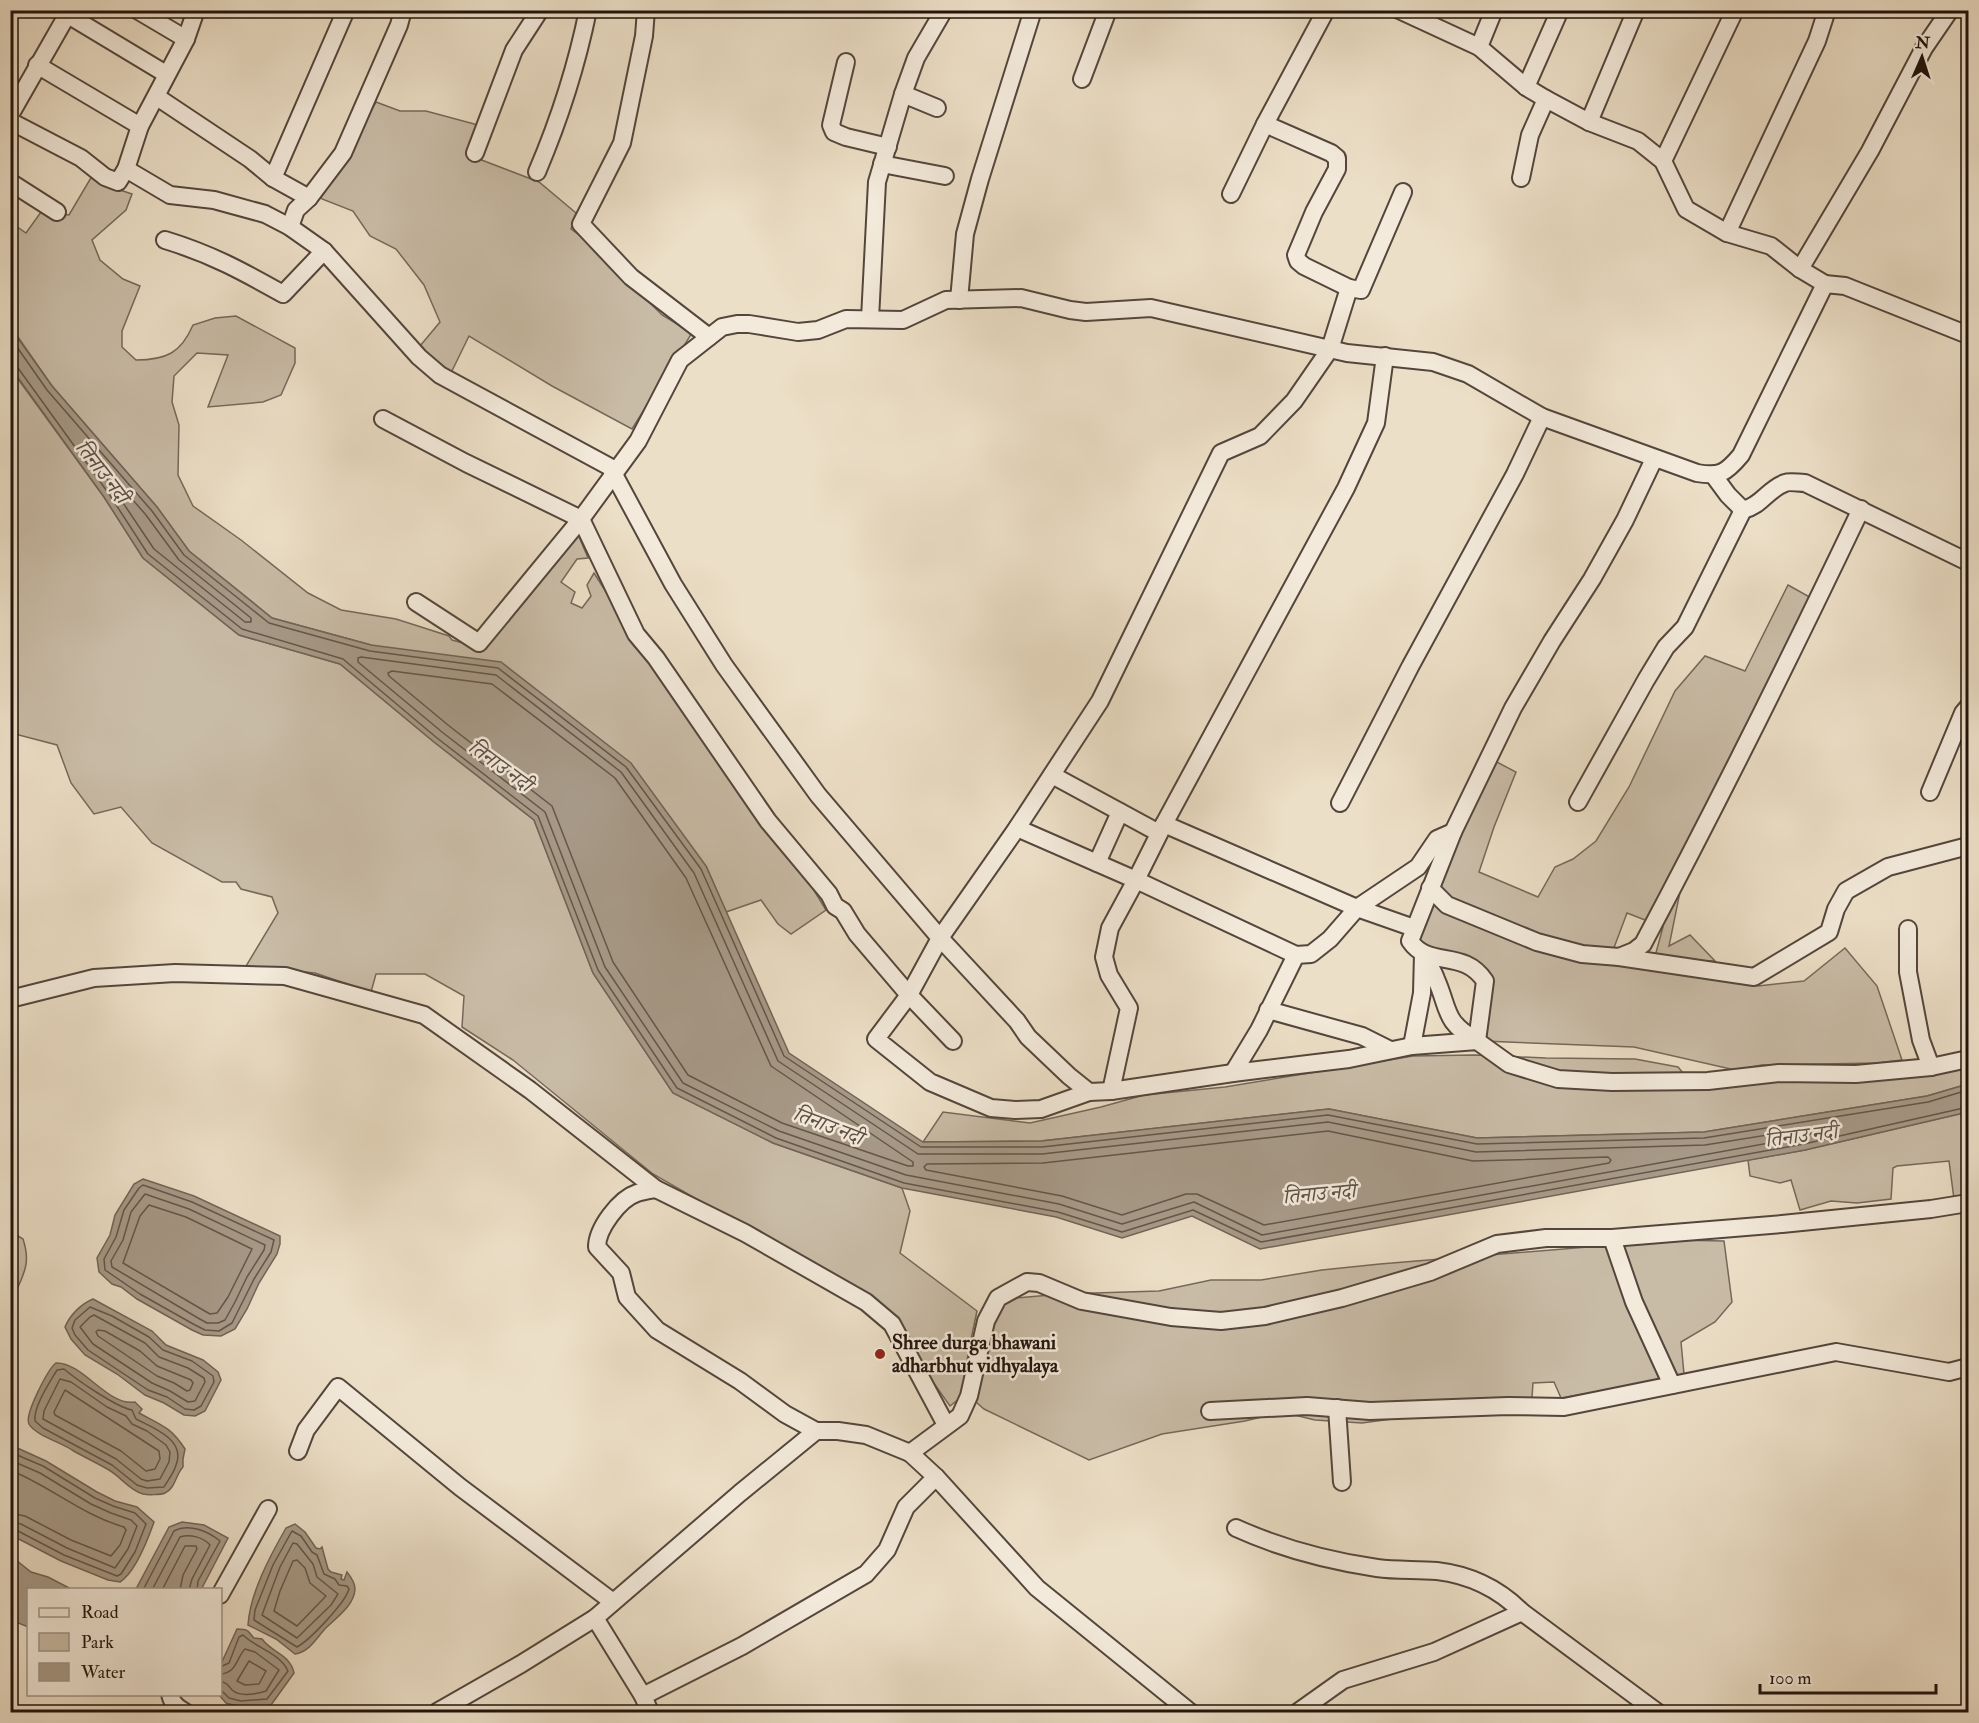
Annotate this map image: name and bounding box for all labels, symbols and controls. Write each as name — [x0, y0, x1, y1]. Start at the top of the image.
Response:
north arrow — [1892, 27, 1952, 87]
text: N — [1914, 33, 1931, 53]
water label: तिनाउ नदी — [69, 435, 137, 512]
water label: तिनाउ नदी — [463, 734, 540, 801]
water label: तिनाउ नदी — [789, 1100, 870, 1153]
water label: तिनाउ नदी — [1763, 1118, 1843, 1154]
water label: तिनाउ नदी — [1282, 1177, 1360, 1211]
place label: Shree durga bhawani adharbhut vidhyalaya — [892, 1330, 1059, 1379]
marker: Shree durga bhawani adharbhut vidhyalaya — [873, 1347, 887, 1361]
legend — [27, 1588, 222, 1696]
text: Road — [81, 1601, 119, 1624]
text: Park — [81, 1631, 114, 1654]
scale bar — [1760, 1657, 1936, 1695]
text: Water — [80, 1661, 125, 1684]
text: 100 m — [1769, 1667, 1812, 1690]

